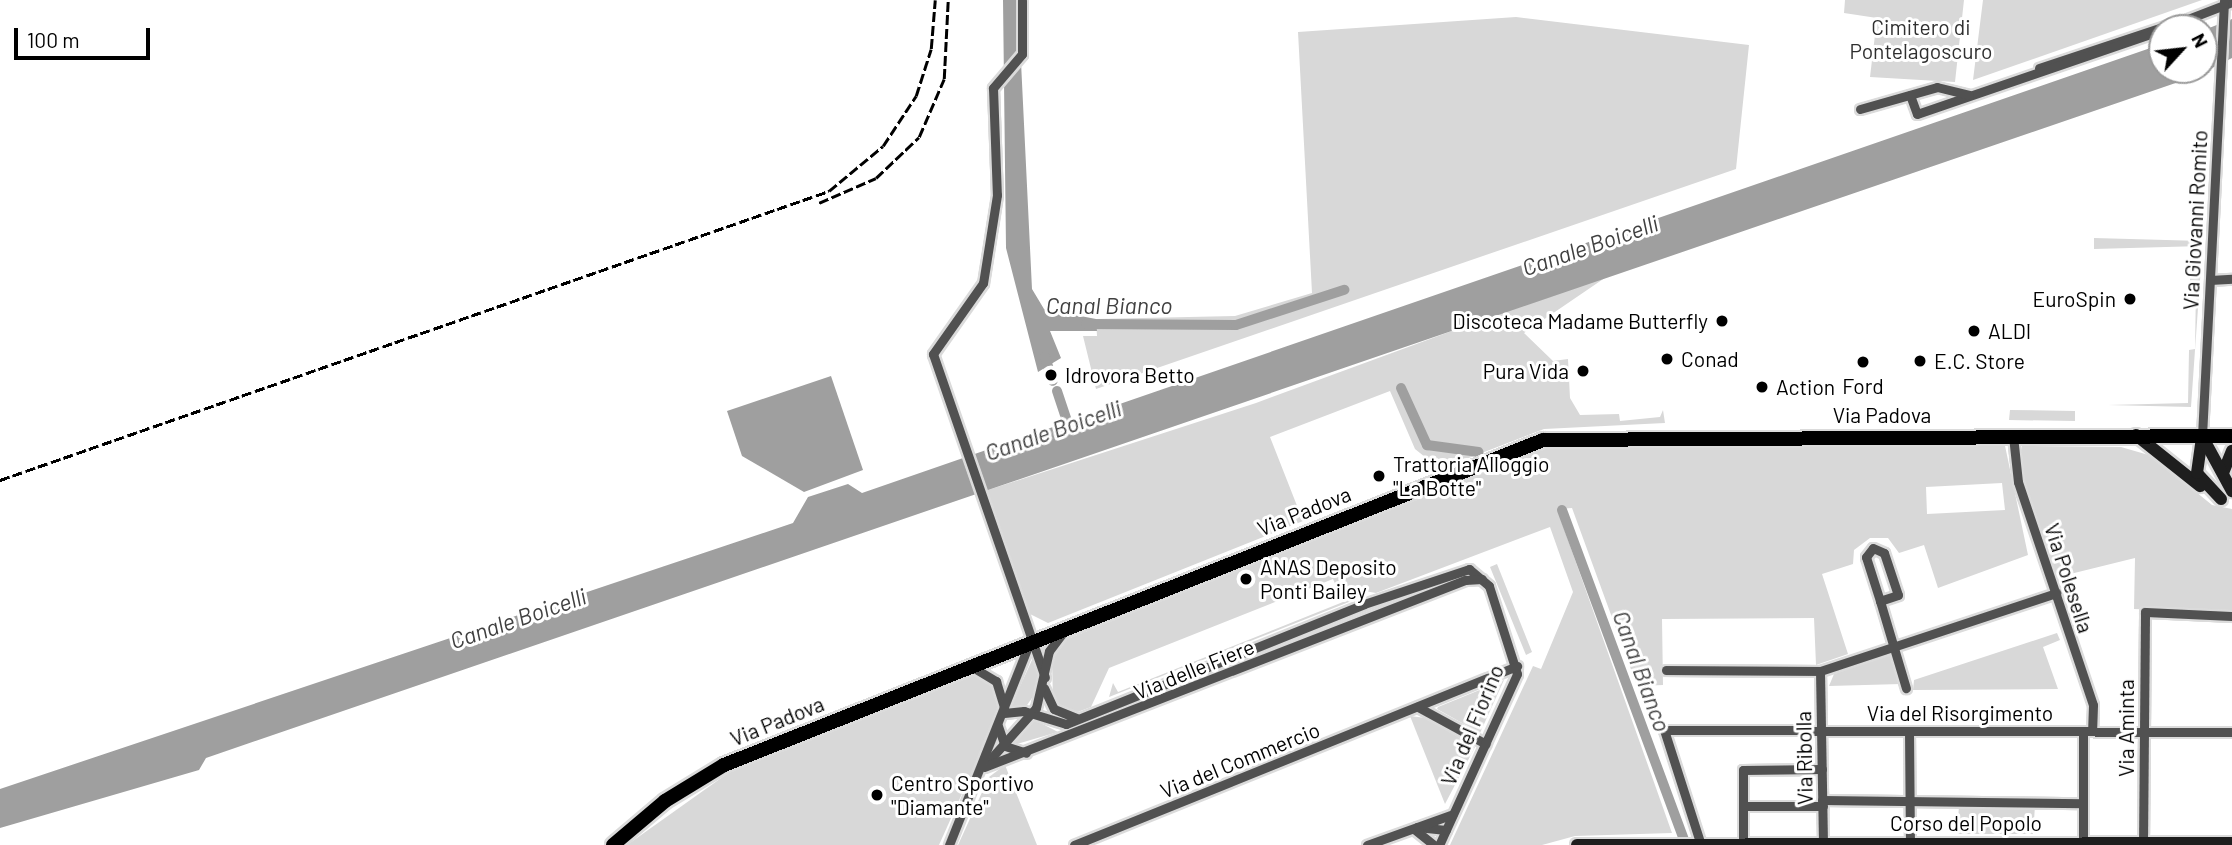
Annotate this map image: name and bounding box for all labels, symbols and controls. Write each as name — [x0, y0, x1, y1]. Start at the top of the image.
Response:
scale bar — [18, 14, 154, 58]
park label: Cimitero di Pontelagoscuro — [1850, 14, 1992, 64]
north arrow — [2148, 14, 2218, 84]
text: 100 m — [27, 27, 80, 52]
text: N — [2187, 29, 2213, 51]
street label: Via Giovanni Romito — [2178, 129, 2212, 311]
water label: Canale Boicelli — [1518, 209, 1662, 281]
place label: EuroSpin — [2033, 286, 2116, 312]
water label: Canal Bianco — [1046, 291, 1172, 319]
marker: EuroSpin — [2122, 291, 2138, 307]
place label: Discoteca Madame Butterfly — [1453, 308, 1708, 334]
marker: Discoteca Madame Butterfly — [1714, 313, 1730, 329]
place label: ALDI — [1988, 318, 2031, 344]
marker: ALDI — [1966, 323, 1982, 339]
place label: Conad — [1681, 346, 1739, 372]
place label: E.C. Store — [1934, 348, 2025, 374]
marker: Conad — [1659, 351, 1675, 367]
marker: E.C. Store — [1912, 353, 1928, 369]
marker: Ford — [1855, 354, 1871, 370]
place label: Pura Vida — [1483, 358, 1569, 384]
place label: Idrovora Betto — [1065, 362, 1195, 388]
marker: Pura Vida — [1575, 363, 1591, 379]
marker: Idrovora Betto — [1043, 367, 1059, 383]
place label: Ford — [1842, 373, 1884, 399]
place label: Action — [1776, 374, 1835, 400]
marker: Action — [1754, 379, 1770, 395]
water label: Canale Boicelli — [981, 394, 1125, 466]
street label: Via Padova — [1833, 402, 1931, 428]
place label: Trattoria Alloggio "La Botte" — [1393, 451, 1550, 501]
marker: Trattoria Alloggio "La Botte" — [1371, 468, 1387, 484]
street label: Via Padova — [1254, 481, 1354, 541]
street label: Via Polesella — [2039, 520, 2099, 636]
place label: ANAS Deposito Ponti Bailey — [1260, 554, 1397, 604]
marker: ANAS Deposito Ponti Bailey — [1238, 571, 1254, 587]
water label: Canale Boicelli — [446, 582, 590, 654]
water label: Canal Bianco — [1607, 607, 1677, 735]
street label: Via delle Fiere — [1130, 633, 1258, 705]
street label: Via del Fiorino — [1435, 661, 1509, 789]
street label: Via Aminta — [2113, 679, 2139, 777]
street label: Via Padova — [727, 691, 827, 751]
street label: Via del Risorgimento — [1867, 700, 2053, 726]
street label: Via Ribolla — [1791, 711, 1817, 805]
street label: Via del Commercio — [1157, 717, 1323, 803]
place label: Centro Sportivo "Diamante" — [891, 770, 1034, 820]
marker: Centro Sportivo "Diamante" — [869, 787, 885, 803]
street label: Corso del Popolo — [1890, 810, 2042, 836]

